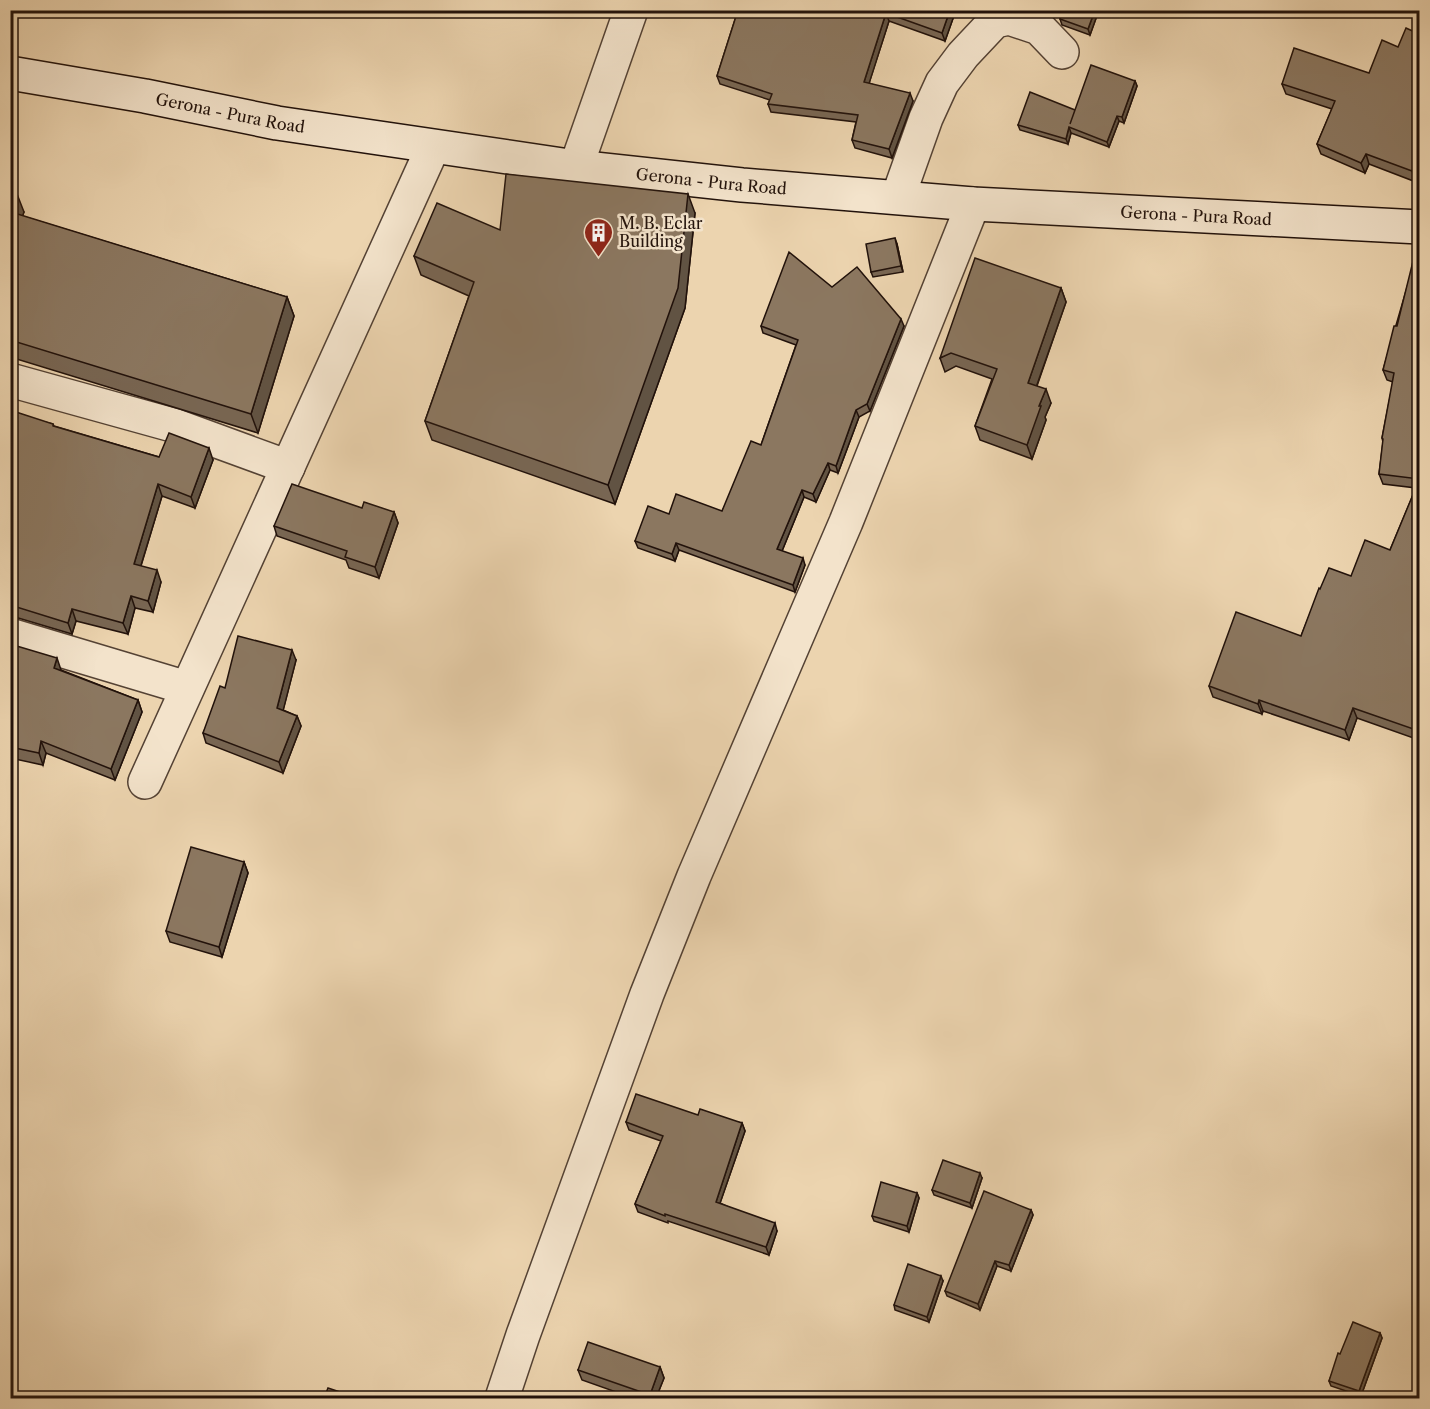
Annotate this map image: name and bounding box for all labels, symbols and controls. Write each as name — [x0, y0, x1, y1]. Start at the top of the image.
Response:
street label: Gerona - Pura Road — [154, 88, 307, 137]
street label: Gerona - Pura Road — [635, 164, 788, 199]
street label: Gerona - Pura Road — [1120, 202, 1272, 229]
place label: M. B. Eclar Building — [619, 213, 703, 251]
building icon: M. B. Eclar Building — [582, 216, 614, 258]

